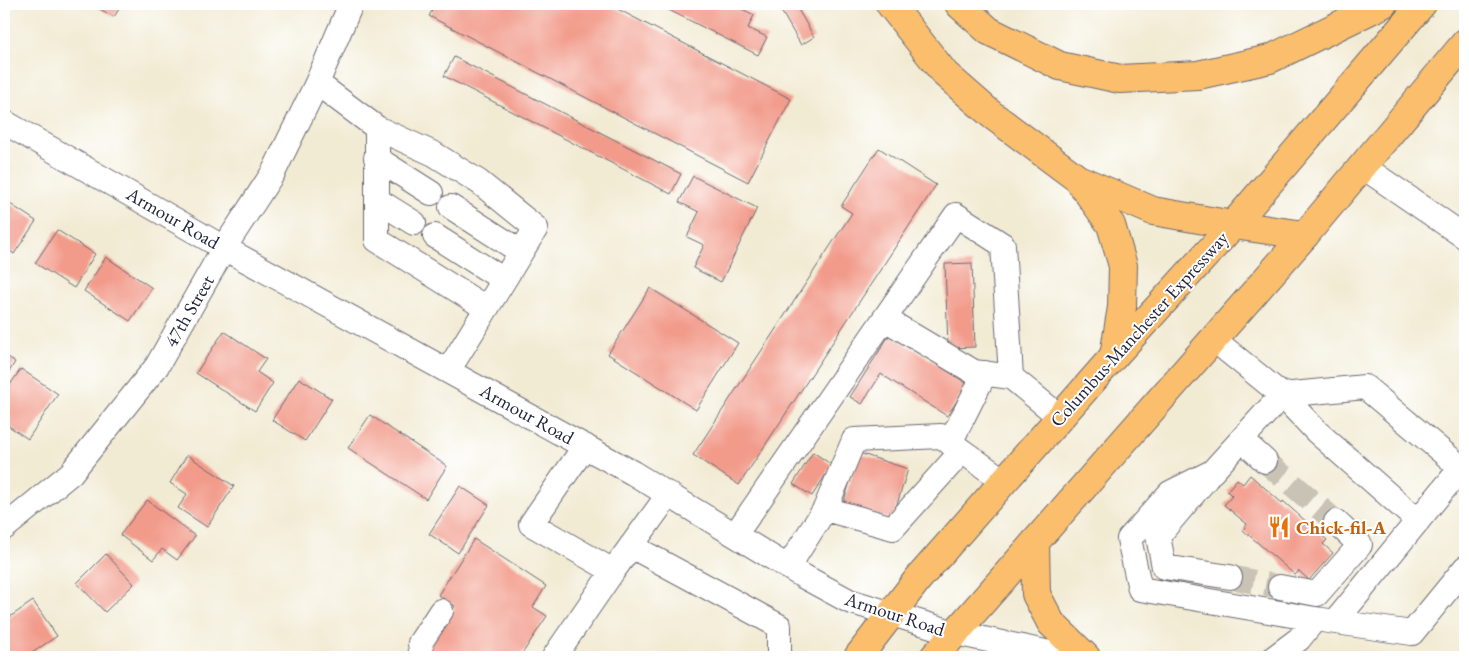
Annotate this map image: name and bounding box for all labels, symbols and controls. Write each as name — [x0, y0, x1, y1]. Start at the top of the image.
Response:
street label: Armour Road — [121, 181, 224, 255]
street label: Columbus-Manchester Expressway — [1044, 225, 1234, 432]
street label: 47th Street — [158, 270, 220, 352]
street label: Armour Road — [475, 377, 579, 450]
restaurant icon: Chick-fil-A — [1266, 514, 1292, 540]
place label: Chick-fil-A — [1296, 515, 1386, 540]
street label: Armour Road — [841, 586, 948, 642]

